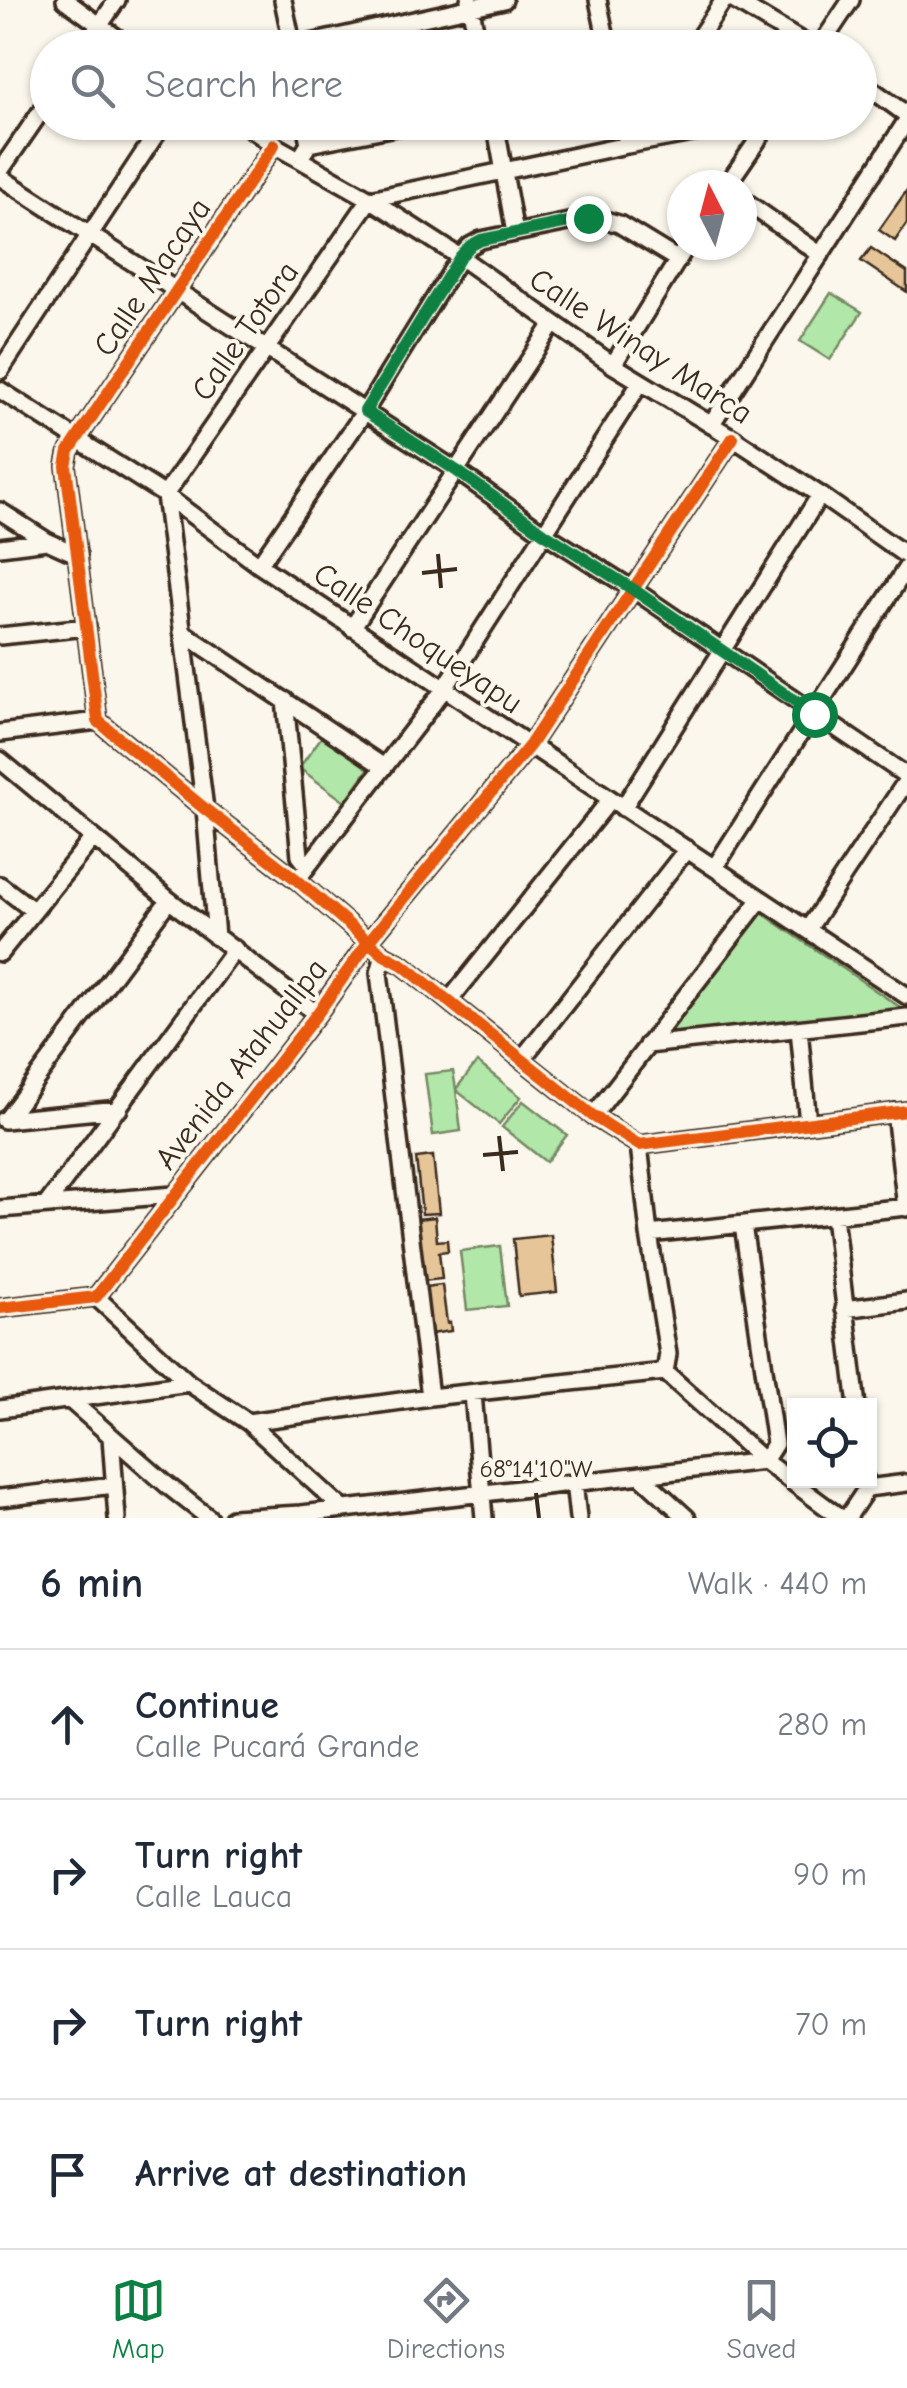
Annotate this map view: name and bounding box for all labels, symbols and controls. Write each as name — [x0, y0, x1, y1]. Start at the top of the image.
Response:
search box — [30, 30, 877, 140]
icon: search — [65, 58, 120, 113]
text: Search here — [145, 63, 343, 107]
north arrow — [667, 170, 757, 260]
street label: Calle Macaya — [86, 191, 218, 363]
route end — [566, 196, 612, 242]
street label: Calle Totora — [184, 254, 306, 408]
street label: Calle Winay Marca — [523, 260, 759, 432]
street label: Calle Choqueyapu — [307, 555, 529, 721]
route start — [792, 692, 838, 738]
street label: Avenida Atahuallpa — [147, 951, 335, 1177]
map controls — [787, 1398, 877, 1488]
button: locate — [787, 1398, 877, 1488]
text: 68°14'10"W — [479, 1454, 593, 1483]
text: 6 min — [40, 1559, 143, 1608]
text: Walk · 440 m — [688, 1565, 867, 1602]
text: Continue — [135, 1684, 279, 1728]
icon: ahead — [40, 1697, 95, 1752]
text: 280 m — [777, 1706, 867, 1743]
text: Calle Pucará Grande — [135, 1728, 419, 1765]
text: Turn right — [135, 1834, 302, 1878]
icon: right — [40, 1847, 95, 1902]
text: 90 m — [793, 1856, 867, 1893]
text: Calle Lauca — [135, 1878, 292, 1915]
icon: right — [40, 1997, 95, 2052]
text: Turn right — [135, 2002, 302, 2046]
text: 70 m — [795, 2006, 867, 2043]
icon: arrive — [40, 2147, 95, 2202]
text: Arrive at destination — [135, 2152, 467, 2196]
tab: Map — [111, 2273, 166, 2365]
tab: Directions — [387, 2273, 505, 2365]
tab: Saved — [726, 2273, 796, 2365]

